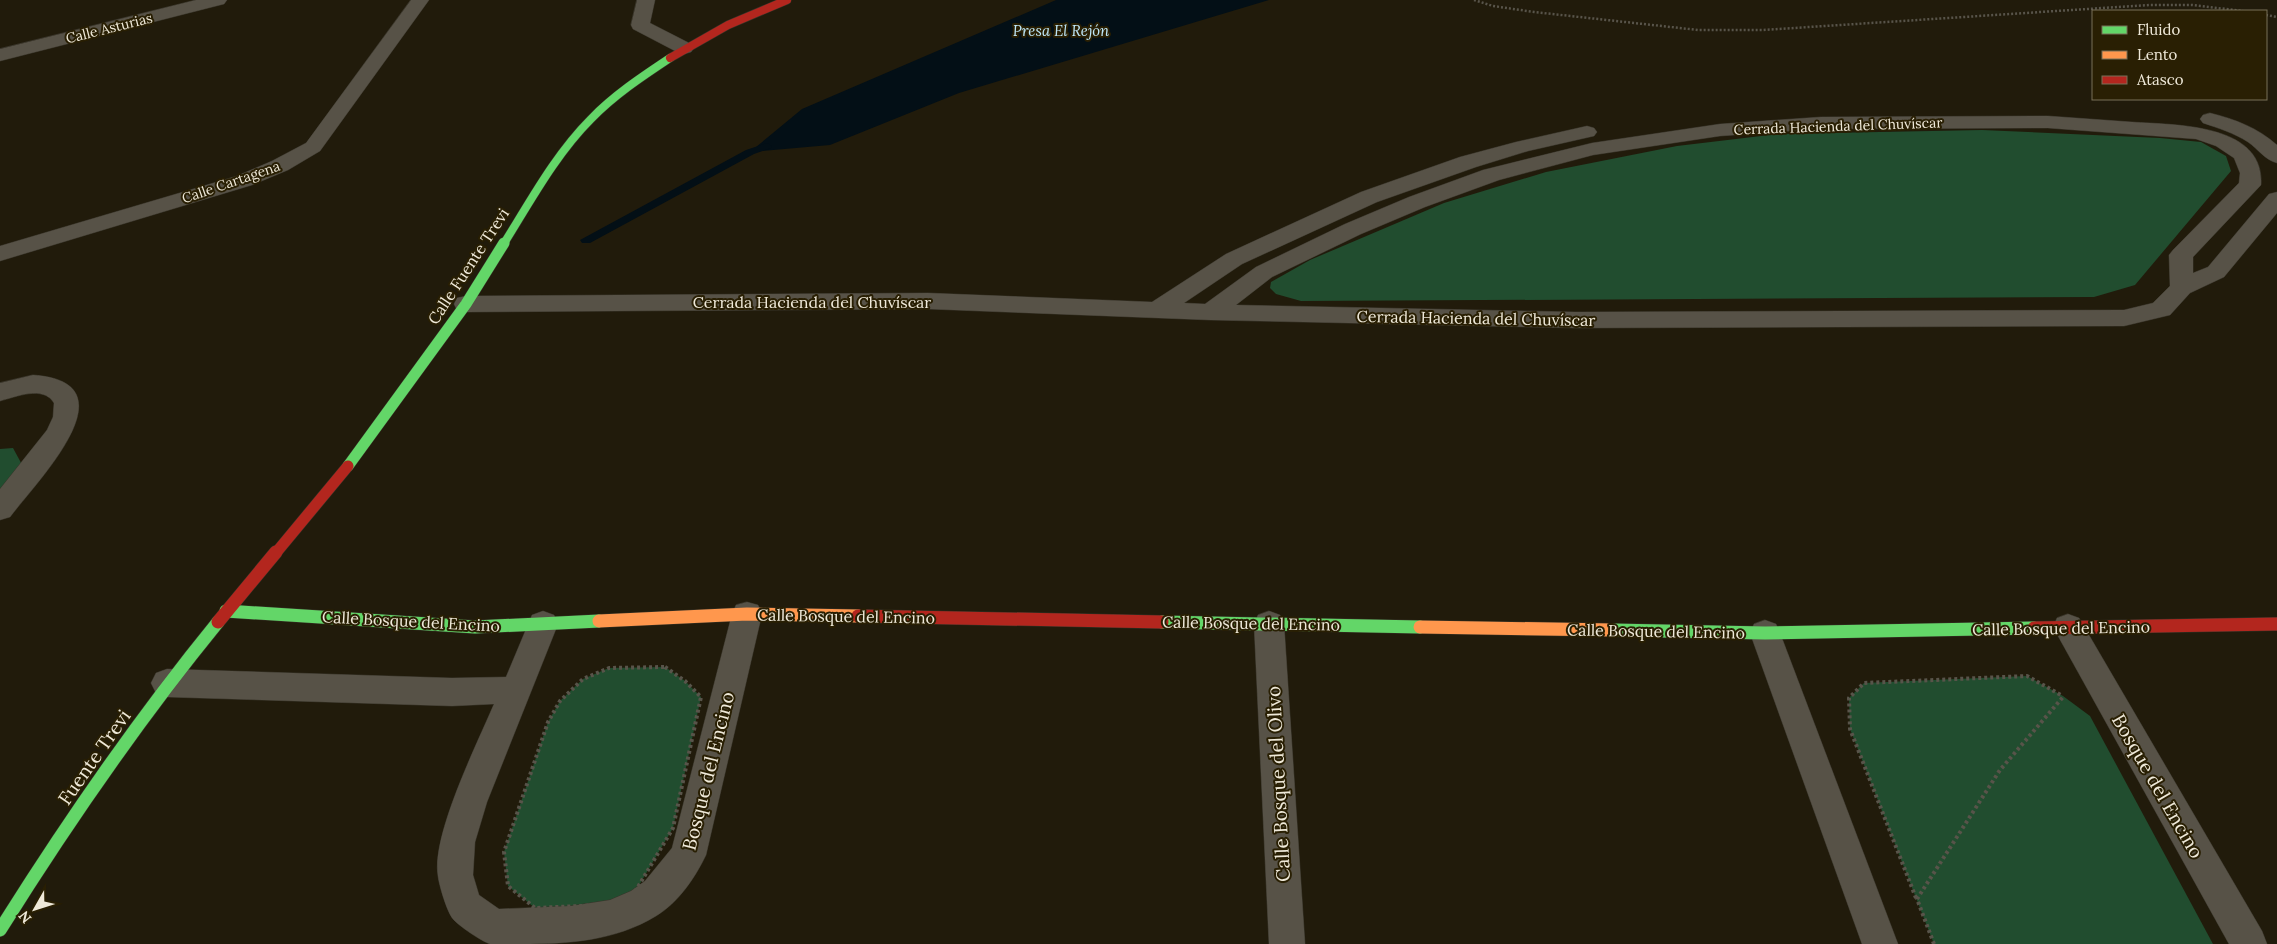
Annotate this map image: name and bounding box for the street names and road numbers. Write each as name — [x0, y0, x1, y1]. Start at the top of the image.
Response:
street label: Calle Asturias — [64, 9, 154, 47]
street label: Cerrada Hacienda del Chuvíscar — [1733, 113, 1943, 139]
street label: Calle Cartagena — [180, 157, 282, 207]
street label: Calle Fuente Trevi — [423, 204, 513, 328]
street label: Cerrada Hacienda del Chuvíscar — [693, 292, 931, 312]
street label: Cerrada Hacienda del Chuvíscar — [1357, 306, 1596, 330]
street label: Calle Bosque del Encino — [757, 604, 935, 628]
street label: Calle Bosque del Encino — [322, 606, 500, 636]
street label: Calle Bosque del Encino — [1162, 611, 1340, 635]
street label: Calle Bosque del Encino — [1972, 616, 2150, 640]
street label: Calle Bosque del Encino — [1567, 619, 1745, 643]
street label: Calle Bosque del Olivo — [1261, 685, 1295, 883]
street label: Bosque del Encino — [677, 689, 739, 853]
street label: Fuente Trevi — [52, 705, 136, 809]
street label: Bosque del Encino — [2107, 710, 2209, 862]

